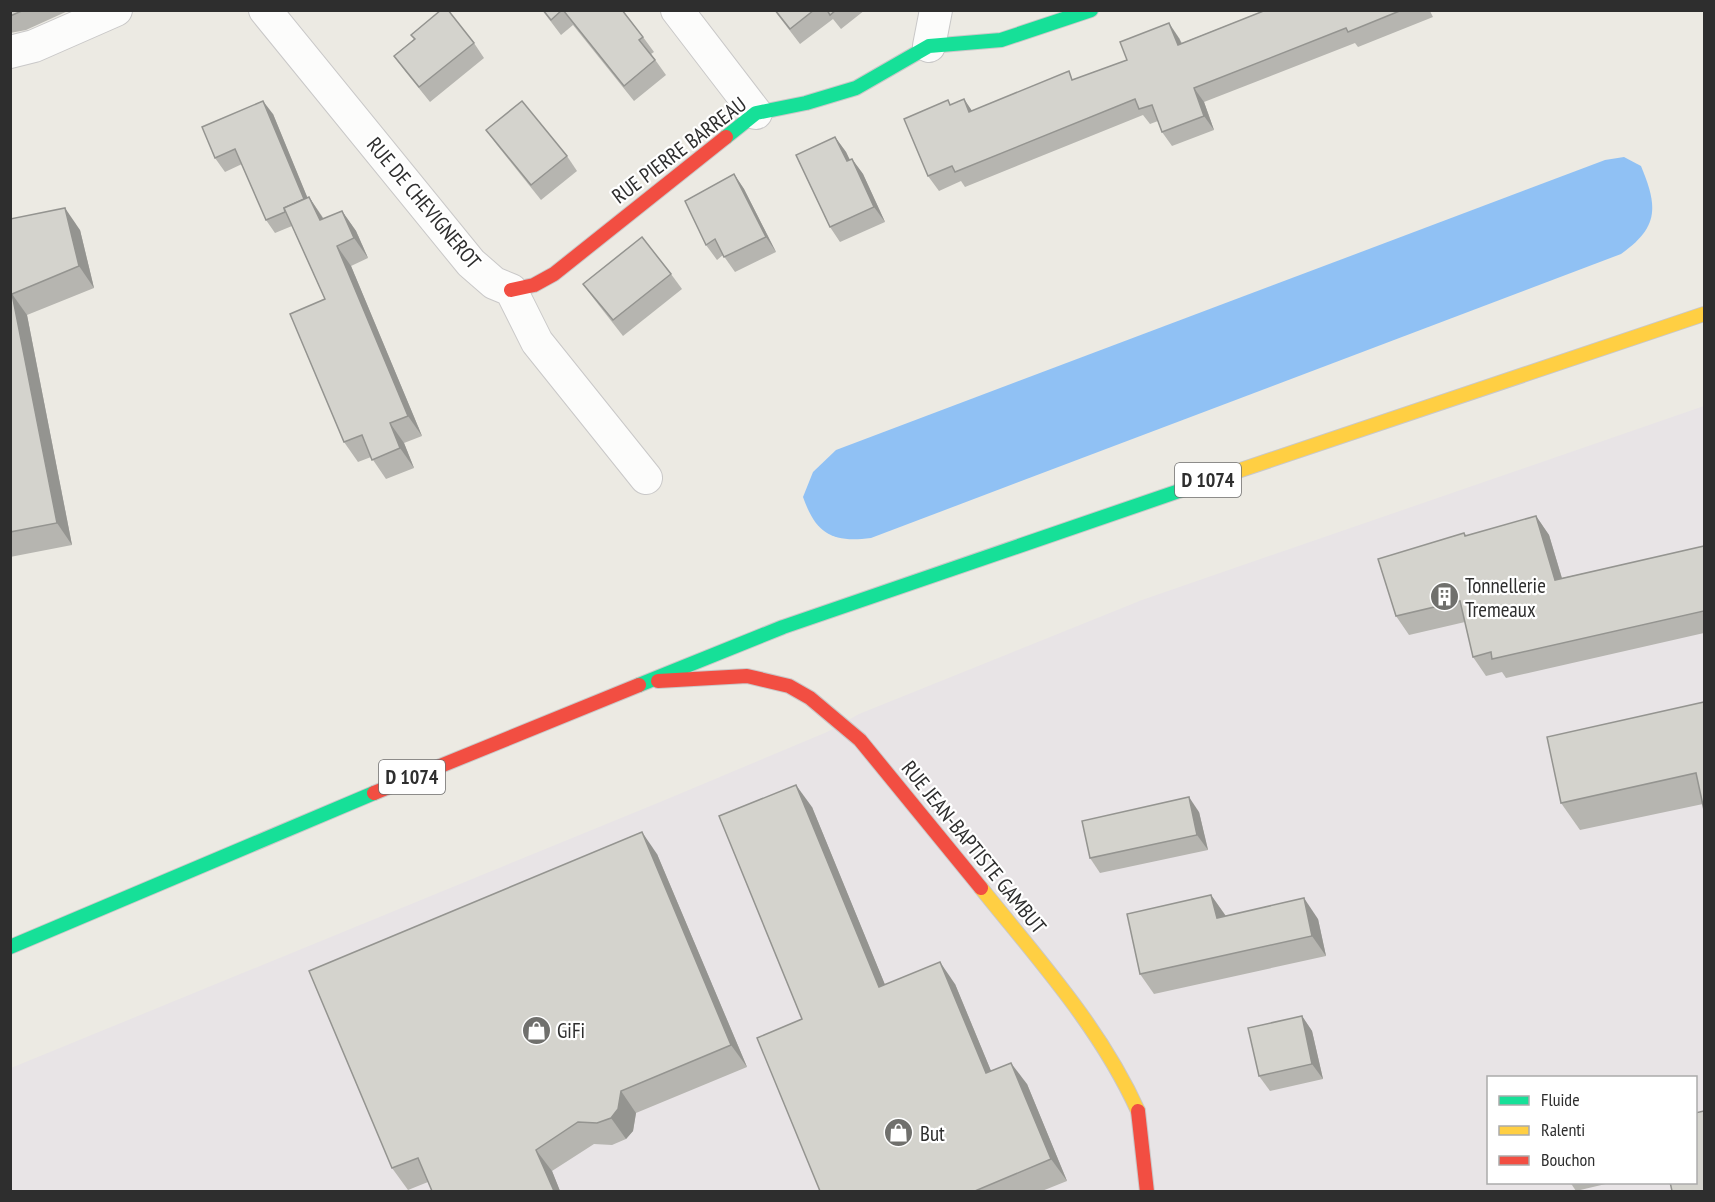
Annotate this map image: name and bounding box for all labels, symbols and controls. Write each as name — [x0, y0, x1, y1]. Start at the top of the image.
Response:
street label: RUE PIERRE BARREAU — [606, 91, 752, 209]
street label: RUE DE CHEVIGNEROT — [361, 132, 487, 275]
road number: D 1074 — [1175, 463, 1241, 497]
place label: Tonnellerie Tremeaux — [1465, 572, 1546, 623]
building icon: Tonnellerie Tremeaux — [1428, 581, 1460, 613]
street label: RUE JEAN-BAPTISTE GAMBUT — [896, 755, 1052, 939]
road number: D 1074 — [379, 760, 445, 794]
shop icon: GiFi — [520, 1014, 552, 1046]
place label: GiFi — [557, 1017, 585, 1044]
legend — [1487, 1076, 1697, 1184]
text: Fluide — [1541, 1088, 1580, 1111]
shop icon: But — [883, 1117, 915, 1149]
text: Ralenti — [1541, 1118, 1585, 1141]
place label: But — [920, 1120, 945, 1147]
text: Bouchon — [1541, 1148, 1595, 1171]

